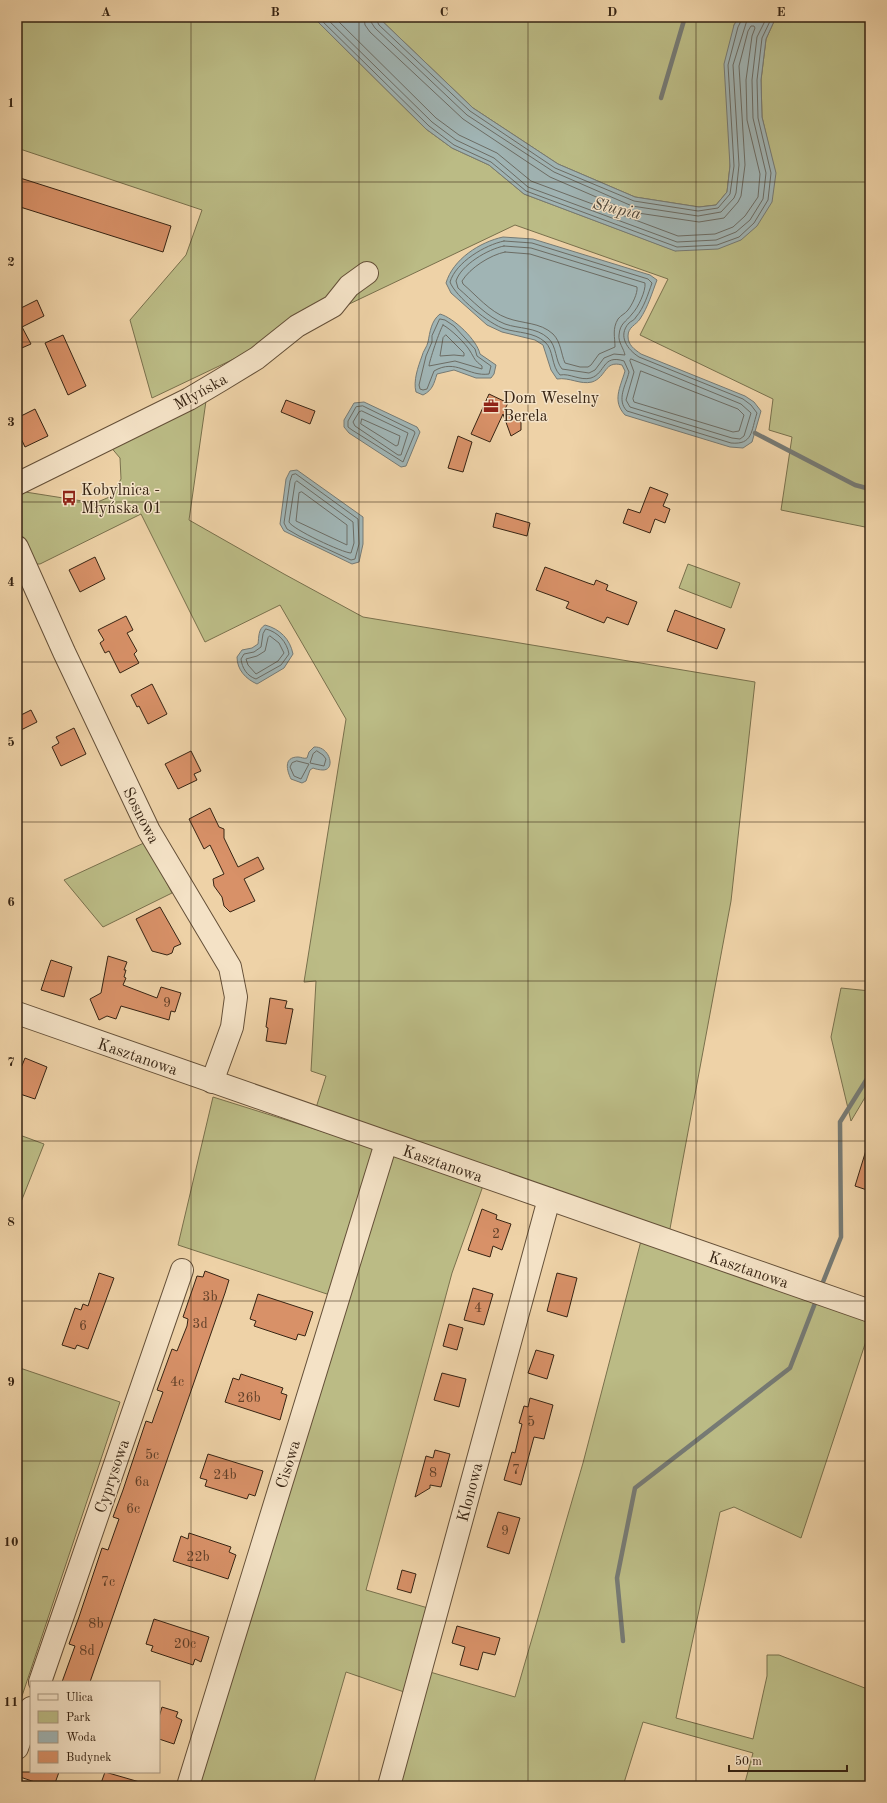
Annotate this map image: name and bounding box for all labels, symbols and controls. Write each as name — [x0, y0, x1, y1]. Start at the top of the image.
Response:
text: A — [101, 6, 111, 19]
text: B — [270, 6, 280, 19]
text: C — [440, 6, 448, 19]
text: D — [607, 6, 617, 19]
text: E — [777, 6, 786, 19]
text: 1 — [7, 97, 15, 110]
water label: Słupia — [591, 196, 643, 223]
text: 2 — [7, 256, 15, 269]
street label: Młyńska — [172, 372, 230, 414]
place label: Dom Weselny Berela — [503, 391, 600, 425]
office icon: Dom Weselny Berela — [482, 397, 500, 415]
text: 3 — [7, 416, 15, 429]
place label: Kobylnica - Młyńska 01 — [81, 483, 162, 517]
bus stop icon: Kobylnica - Młyńska 01 — [60, 489, 78, 507]
text: 4 — [7, 576, 15, 589]
text: 5 — [7, 736, 15, 749]
street label: Sosnowa — [119, 785, 161, 847]
text: 6 — [7, 896, 15, 909]
house number: 9 — [163, 996, 171, 1010]
street label: Kasztanowa — [95, 1037, 180, 1079]
text: 7 — [7, 1056, 15, 1069]
street label: Kasztanowa — [400, 1144, 485, 1186]
text: 8 — [7, 1216, 15, 1229]
house number: 2 — [492, 1227, 500, 1241]
street label: Kasztanowa — [706, 1250, 791, 1292]
house number: 3b — [202, 1290, 218, 1304]
house number: 4 — [474, 1301, 482, 1315]
house number: 3d — [192, 1317, 208, 1331]
house number: 6 — [79, 1319, 87, 1333]
house number: 4c — [170, 1375, 184, 1389]
text: 9 — [7, 1376, 15, 1389]
house number: 26b — [237, 1391, 261, 1405]
house number: 5 — [527, 1415, 535, 1429]
street label: Cyprysowa — [93, 1438, 133, 1516]
street label: Cisowa — [274, 1439, 304, 1491]
house number: 5c — [145, 1448, 159, 1462]
street label: Klonowa — [455, 1461, 487, 1524]
house number: 7 — [512, 1463, 520, 1477]
house number: 8 — [429, 1466, 437, 1480]
house number: 24b — [213, 1468, 237, 1482]
house number: 6a — [134, 1475, 150, 1489]
house number: 6c — [126, 1502, 140, 1516]
house number: 9 — [501, 1524, 509, 1538]
text: 10 — [3, 1536, 19, 1549]
house number: 22b — [186, 1550, 210, 1564]
house number: 7c — [101, 1575, 115, 1589]
house number: 8b — [88, 1617, 104, 1631]
house number: 20c — [174, 1637, 196, 1651]
house number: 8d — [79, 1644, 95, 1658]
legend — [30, 1681, 160, 1773]
text: Ulica — [66, 1692, 93, 1704]
text: 11 — [3, 1696, 19, 1709]
text: Park — [66, 1712, 91, 1724]
text: Woda — [66, 1732, 96, 1744]
scale bar — [729, 1747, 847, 1773]
text: Budynek — [66, 1752, 112, 1764]
text: 50 m — [735, 1755, 762, 1768]

